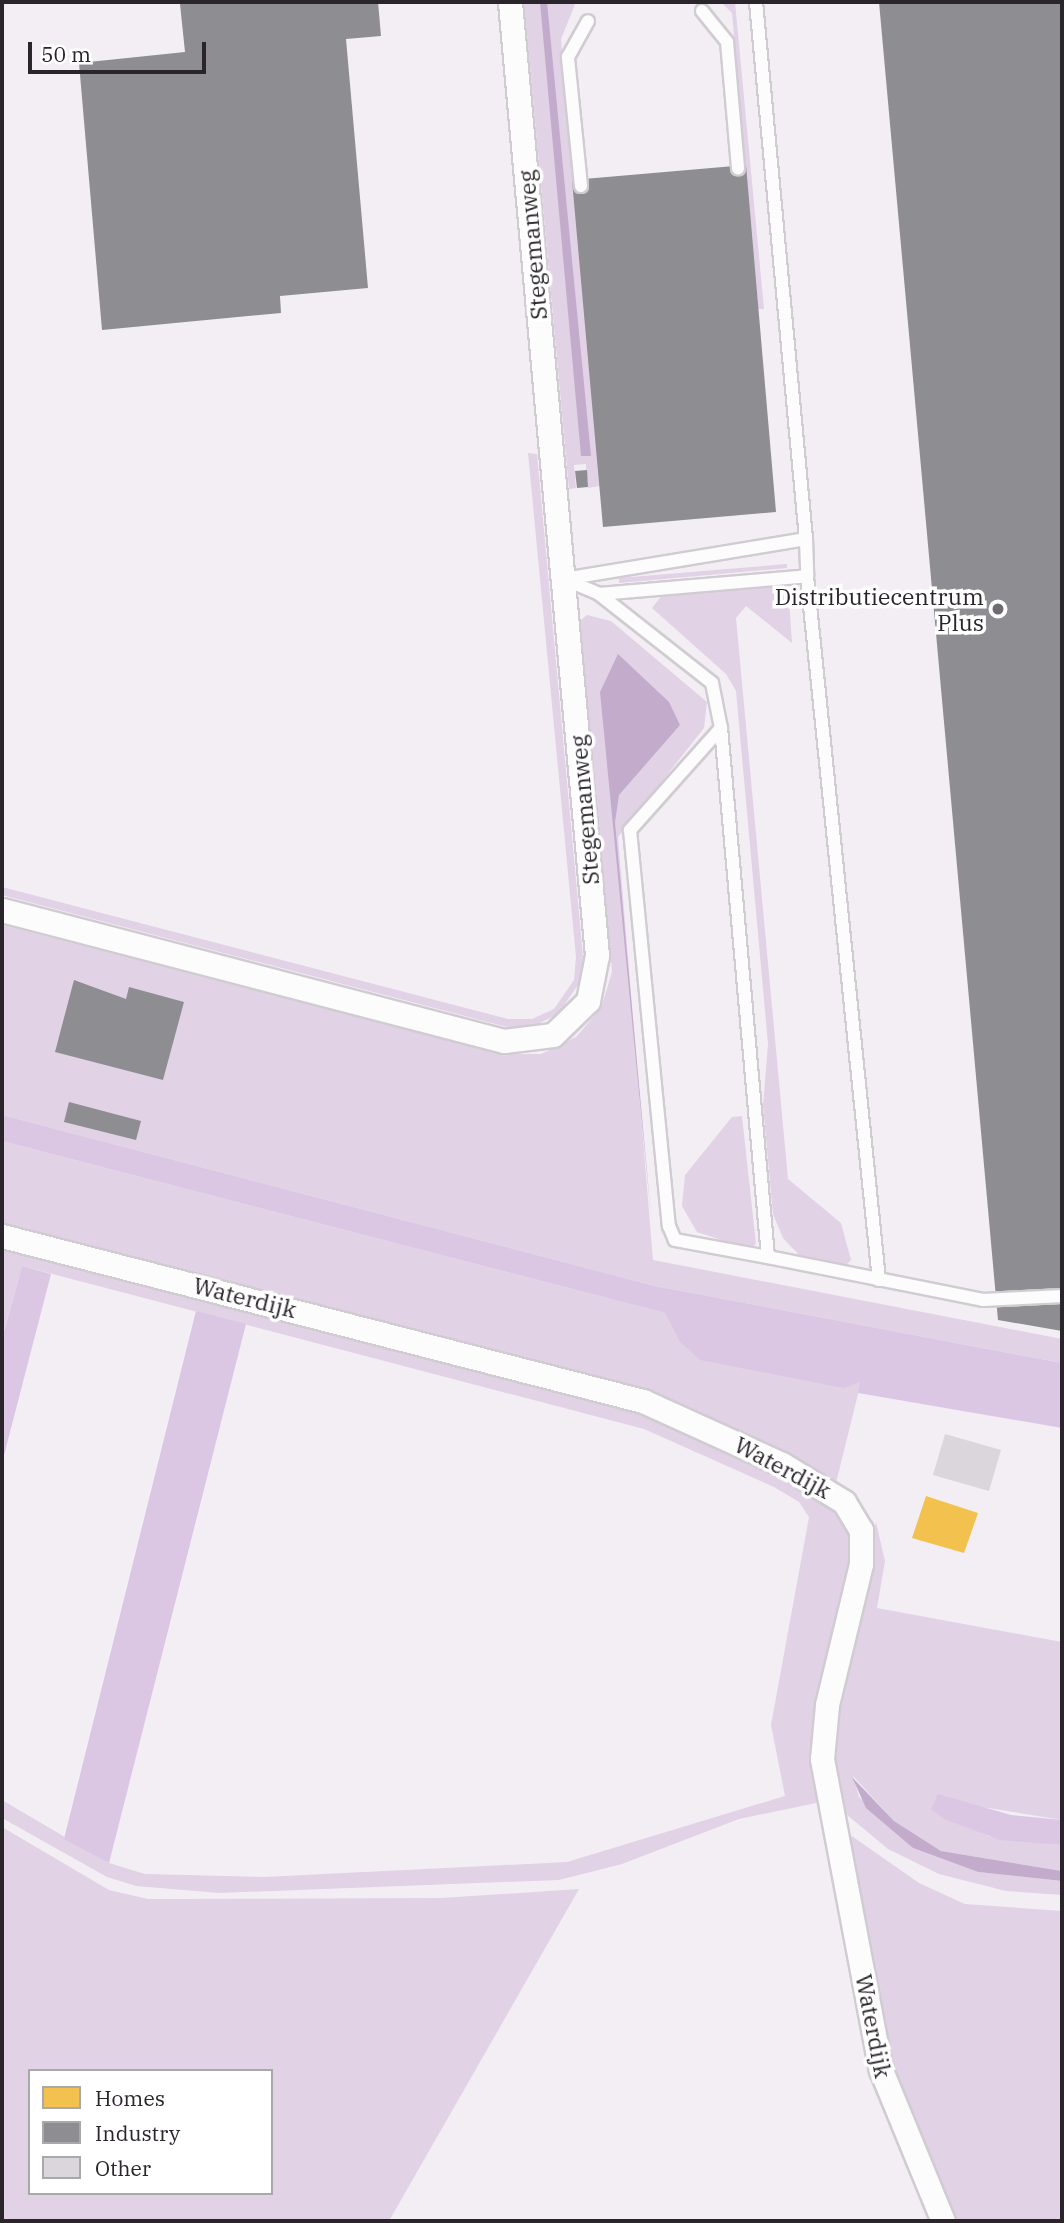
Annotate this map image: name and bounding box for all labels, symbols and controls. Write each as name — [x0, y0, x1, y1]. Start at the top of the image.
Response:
scale bar — [32, 28, 210, 72]
text: 50 m — [41, 40, 91, 68]
street label: Stegemanweg — [512, 169, 552, 321]
place label: Distributiecentrum Plus — [775, 582, 984, 636]
marker: Distributiecentrum Plus — [990, 601, 1006, 617]
street label: Stegemanweg — [564, 734, 604, 886]
street label: Waterdijk — [190, 1271, 300, 1323]
street label: Waterdijk — [730, 1430, 836, 1504]
street label: Waterdijk — [850, 1972, 898, 2080]
legend — [28, 2069, 273, 2195]
text: Homes — [95, 2084, 165, 2112]
text: Industry — [95, 2119, 180, 2147]
text: Other — [95, 2154, 151, 2182]

